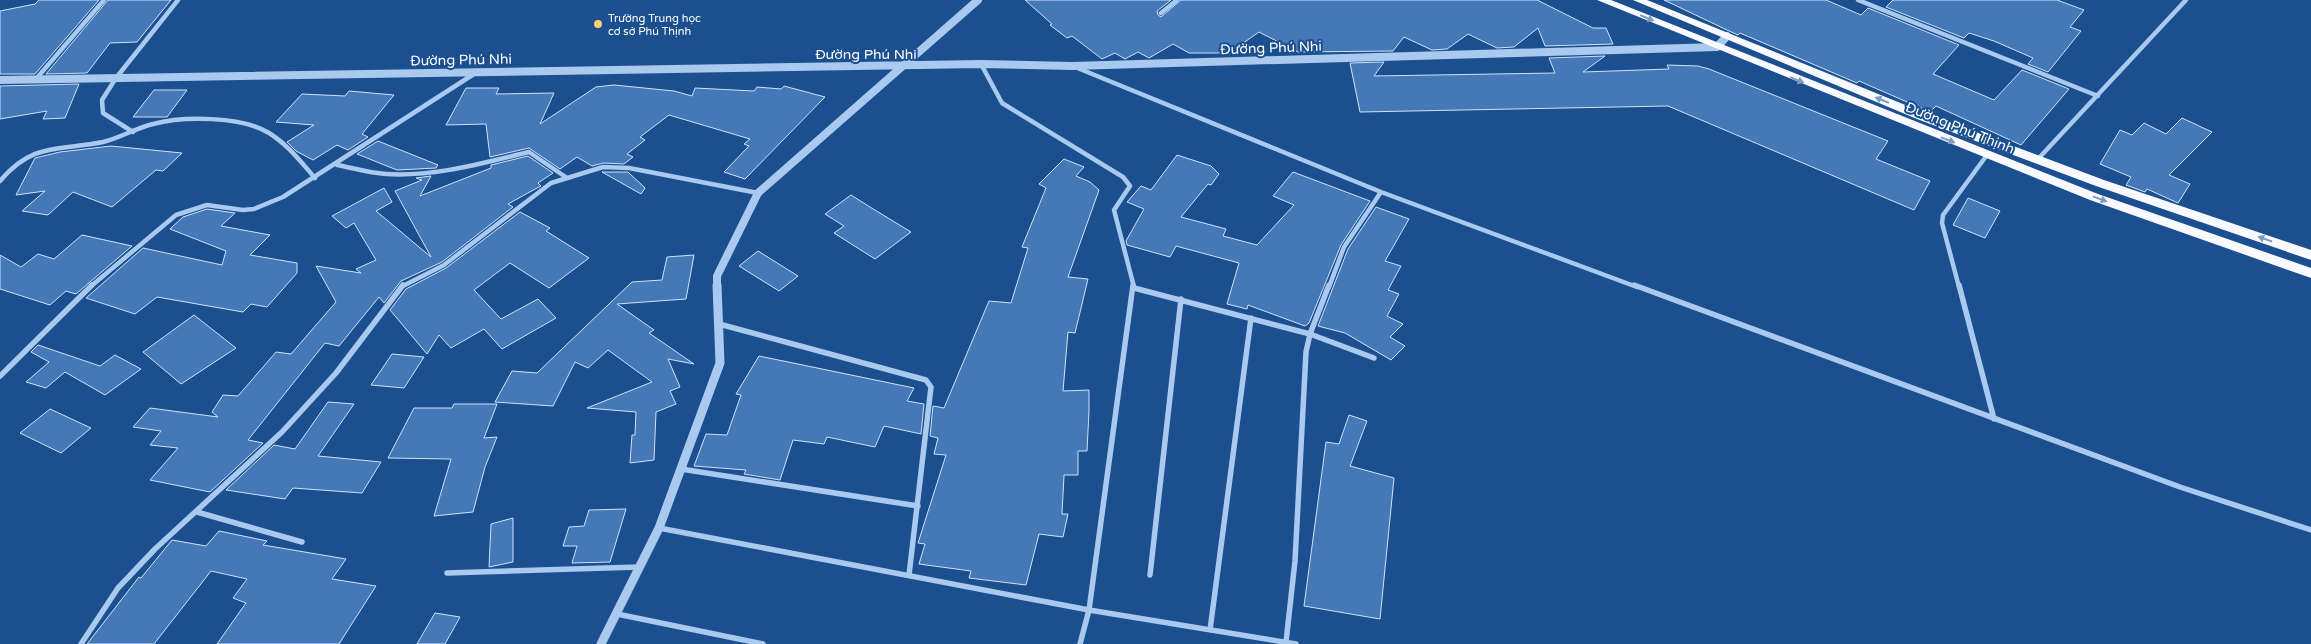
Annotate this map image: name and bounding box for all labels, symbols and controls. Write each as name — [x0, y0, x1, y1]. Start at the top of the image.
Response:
place label: Trường Trung học cơ sở Phú Thịnh — [608, 12, 701, 38]
one-way arrow — [1640, 15, 1654, 23]
marker: Trường Trung học cơ sở Phú Thịnh — [592, 18, 604, 30]
street label: Đường Phú Nhi — [1220, 38, 1322, 58]
street label: Đường Phú Nhi — [815, 46, 917, 63]
street label: Đường Phú Nhi — [410, 51, 512, 69]
one-way arrow — [1790, 76, 1804, 84]
one-way arrow — [1875, 95, 1889, 103]
street label: Đường Phú Thịnh — [1903, 98, 2017, 158]
one-way arrow — [1941, 136, 1956, 144]
one-way arrow — [2092, 196, 2107, 203]
one-way arrow — [2257, 235, 2272, 243]

